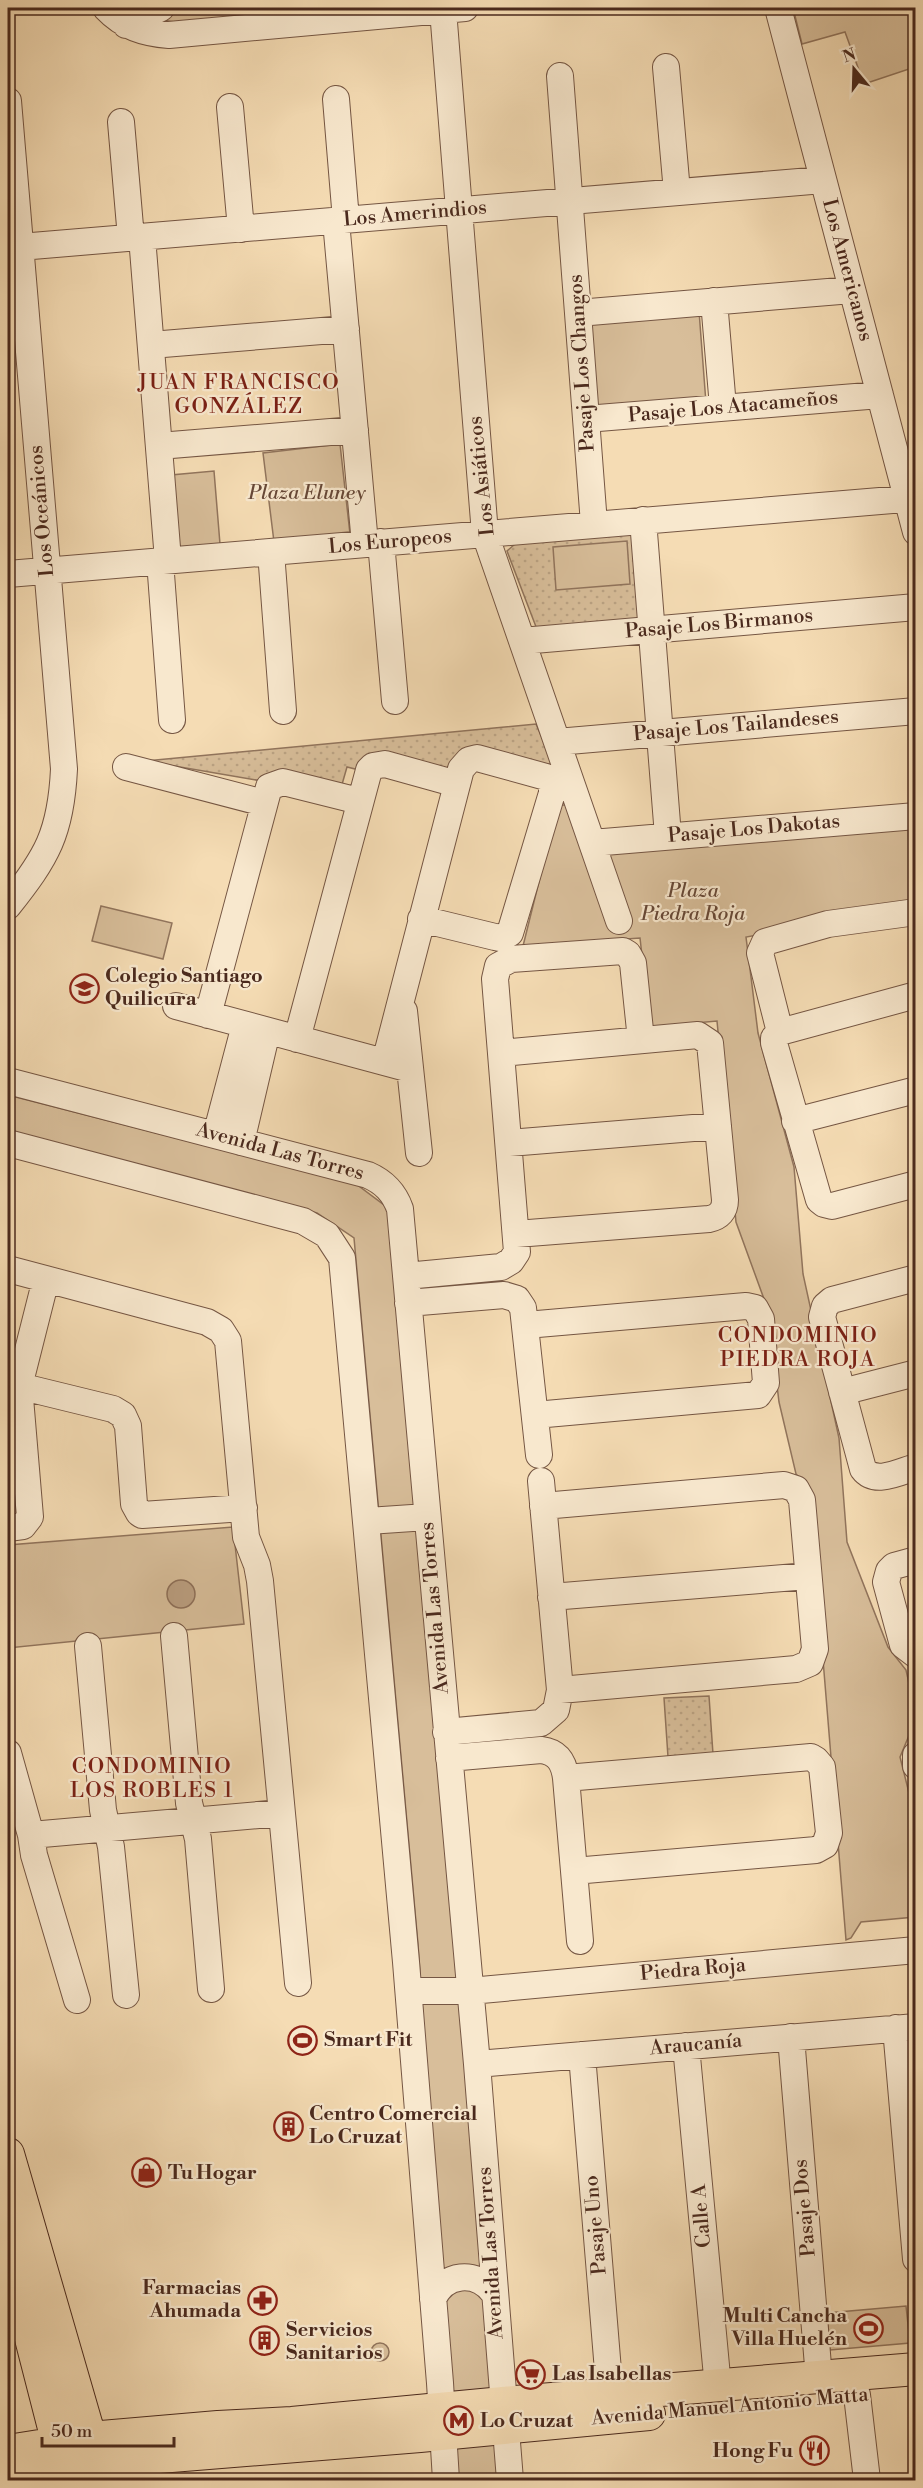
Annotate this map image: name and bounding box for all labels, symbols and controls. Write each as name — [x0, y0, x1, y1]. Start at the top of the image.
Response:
north arrow — [824, 39, 884, 99]
text: N — [840, 44, 859, 67]
street label: Los Amerindios — [342, 195, 488, 233]
street label: Los Americanos — [816, 196, 878, 344]
street label: Pasaje Los Changos — [563, 273, 601, 453]
district label: JUAN FRANCISCO GONZÁLEZ — [137, 370, 340, 420]
street label: Pasaje Los Atacameños — [627, 385, 839, 429]
street label: Los Asiáticos — [463, 415, 501, 537]
street label: Los Oceánicos — [24, 444, 60, 578]
park label: Plaza Eluney — [247, 481, 366, 506]
street label: Los Europeos — [327, 524, 453, 560]
street label: Pasaje Los Birmanos — [624, 603, 814, 645]
street label: Pasaje Los Tailandeses — [632, 705, 840, 747]
street label: Pasaje Los Dakotas — [667, 809, 841, 849]
park label: Plaza Piedra Roja — [640, 879, 746, 927]
place label: Colegio Santiago Quilicura — [105, 964, 263, 1012]
school or university icon: Colegio Santiago Quilicura — [68, 972, 100, 1004]
street label: Avenida Las Torres — [192, 1117, 367, 1186]
district label: CONDOMINIO PIEDRA ROJA — [718, 1323, 878, 1373]
street label: Avenida Las Torres — [415, 1521, 455, 1696]
district label: CONDOMINIO LOS ROBLES 1 — [70, 1754, 234, 1804]
street label: Piedra Roja — [639, 1953, 748, 1987]
sports icon: Smart Fit — [287, 2024, 319, 2056]
place label: Smart Fit — [324, 2028, 413, 2053]
street label: Araucanía — [648, 2028, 744, 2062]
place label: Centro Comercial Lo Cruzat — [309, 2102, 478, 2150]
building icon: Centro Comercial Lo Cruzat — [272, 2110, 304, 2142]
shop icon: Tu Hogar — [131, 2157, 163, 2189]
street label: Pasaje Dos — [788, 2158, 822, 2258]
place label: Tu Hogar — [168, 2161, 257, 2186]
street label: Avenida Las Torres — [473, 2166, 510, 2341]
street label: Pasaje Uno — [579, 2174, 613, 2276]
street label: Calle A — [687, 2182, 717, 2249]
place label: Farmacias Ahumada — [142, 2276, 241, 2324]
pharmacy icon: Farmacias Ahumada — [246, 2284, 278, 2316]
place label: Multi Cancha Villa Huelén — [722, 2304, 848, 2352]
sports icon: Multi Cancha Villa Huelén — [852, 2312, 884, 2344]
place label: Servicios Sanitarios — [286, 2318, 383, 2366]
building icon: Servicios Sanitarios — [249, 2325, 281, 2357]
supermarket icon: Las Isabellas — [515, 2358, 547, 2390]
place label: Las Isabellas — [552, 2362, 671, 2387]
street label: Avenida Manuel Antonio Matta — [589, 2382, 870, 2432]
metro station icon: Lo Cruzat — [443, 2405, 475, 2437]
place label: Lo Cruzat — [480, 2409, 574, 2434]
scale bar — [42, 2410, 174, 2448]
text: 50 m — [51, 2420, 93, 2443]
restaurant icon: Hong Fu — [798, 2435, 830, 2467]
place label: Hong Fu — [712, 2439, 794, 2464]

